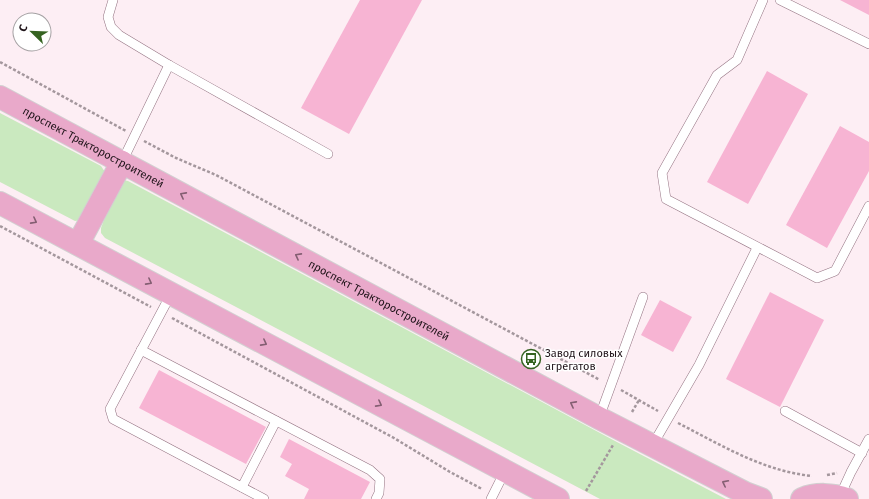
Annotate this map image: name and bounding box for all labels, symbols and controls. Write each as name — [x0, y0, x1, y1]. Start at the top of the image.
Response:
north arrow — [12, 12, 52, 52]
text: С — [16, 22, 31, 34]
street label: проспект Тракторостроителей — [21, 104, 166, 190]
one-way arrow — [180, 192, 187, 200]
one-way arrow — [30, 216, 38, 224]
one-way arrow — [294, 254, 302, 261]
street label: проспект Тракторостроителей — [306, 257, 452, 343]
one-way arrow — [145, 277, 152, 285]
one-way arrow — [260, 338, 267, 346]
place label: Завод силовых агрегатов — [545, 347, 623, 373]
bus stop icon: Завод силовых агрегатов — [520, 348, 542, 370]
one-way arrow — [375, 399, 382, 406]
one-way arrow — [569, 401, 577, 408]
one-way arrow — [722, 480, 729, 488]

